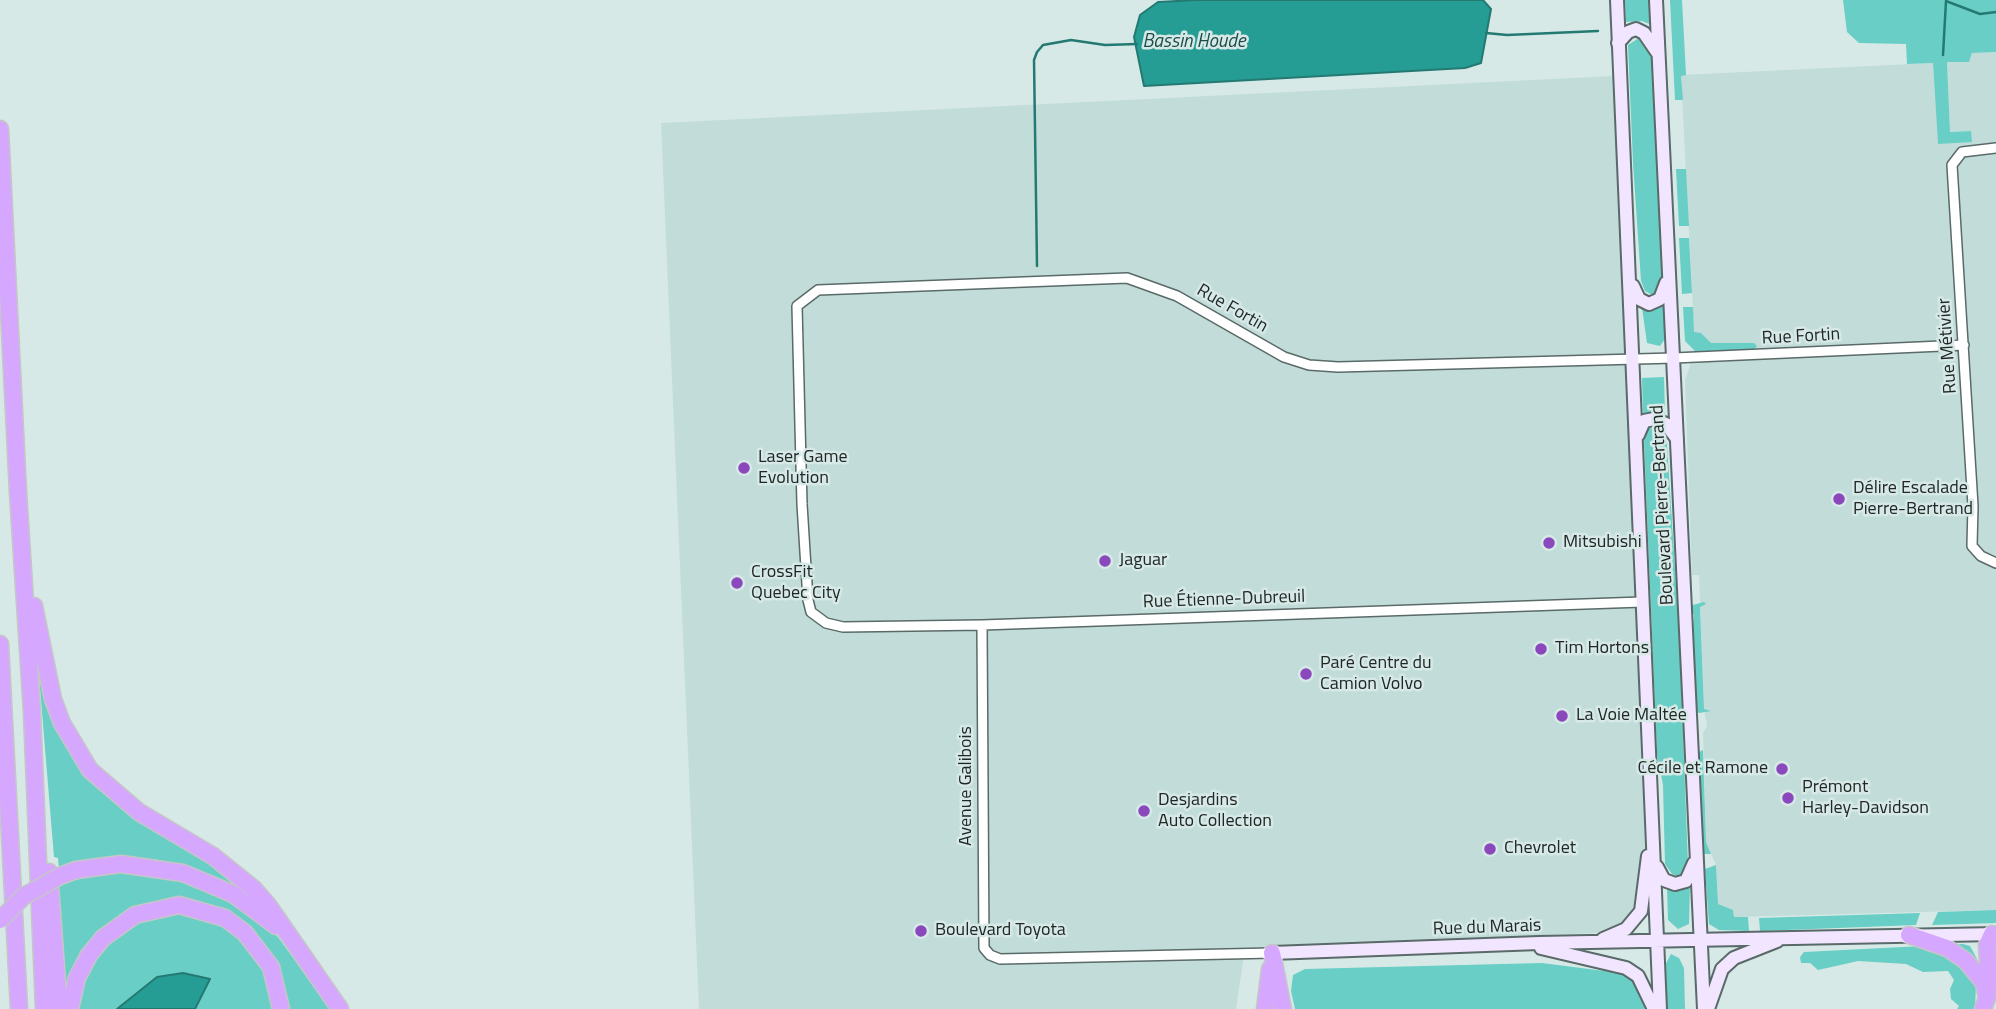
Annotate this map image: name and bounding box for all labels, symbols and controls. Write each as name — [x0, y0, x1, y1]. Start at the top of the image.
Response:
water label: Bassin Houde — [1142, 31, 1246, 53]
street label: Rue Fortin — [1193, 280, 1271, 338]
street label: Rue Métivier — [1934, 297, 1962, 395]
street label: Rue Fortin — [1761, 324, 1841, 350]
street label: Boulevard Pierre-Bertrand — [1647, 404, 1679, 606]
place label: Laser Game Evolution — [758, 447, 848, 490]
marker: Laser Game Evolution — [736, 460, 752, 476]
place label: Délire Escalade Pierre-Bertrand — [1853, 478, 1973, 520]
marker: Délire Escalade Pierre-Bertrand — [1831, 491, 1847, 507]
place label: Mitsubishi — [1563, 532, 1642, 554]
marker: Mitsubishi — [1541, 535, 1557, 551]
place label: Jaguar — [1119, 550, 1167, 572]
marker: Jaguar — [1097, 553, 1113, 569]
place label: CrossFit Quebec City — [751, 562, 841, 604]
marker: CrossFit Quebec City — [729, 575, 745, 591]
street label: Rue Étienne-Dubreuil — [1142, 586, 1306, 614]
place label: Tim Hortons — [1555, 638, 1649, 660]
marker: Tim Hortons — [1533, 641, 1549, 657]
place label: Paré Centre du Camion Volvo — [1320, 653, 1432, 696]
marker: Paré Centre du Camion Volvo — [1298, 666, 1314, 682]
place label: La Voie Maltée — [1576, 705, 1687, 727]
marker: La Voie Maltée — [1554, 708, 1570, 724]
street label: Avenue Galibois — [956, 726, 978, 846]
place label: Cécile et Ramone — [1638, 758, 1768, 780]
marker: Cécile et Ramone — [1774, 761, 1790, 777]
place label: Prémont Harley-Davidson — [1802, 777, 1929, 820]
place label: Desjardins Auto Collection — [1158, 790, 1272, 832]
marker: Prémont Harley-Davidson — [1780, 790, 1796, 806]
marker: Desjardins Auto Collection — [1136, 803, 1152, 819]
place label: Chevrolet — [1504, 838, 1576, 860]
marker: Chevrolet — [1482, 841, 1498, 857]
street label: Rue du Marais — [1432, 915, 1542, 941]
place label: Boulevard Toyota — [935, 920, 1066, 942]
marker: Boulevard Toyota — [913, 923, 929, 939]

